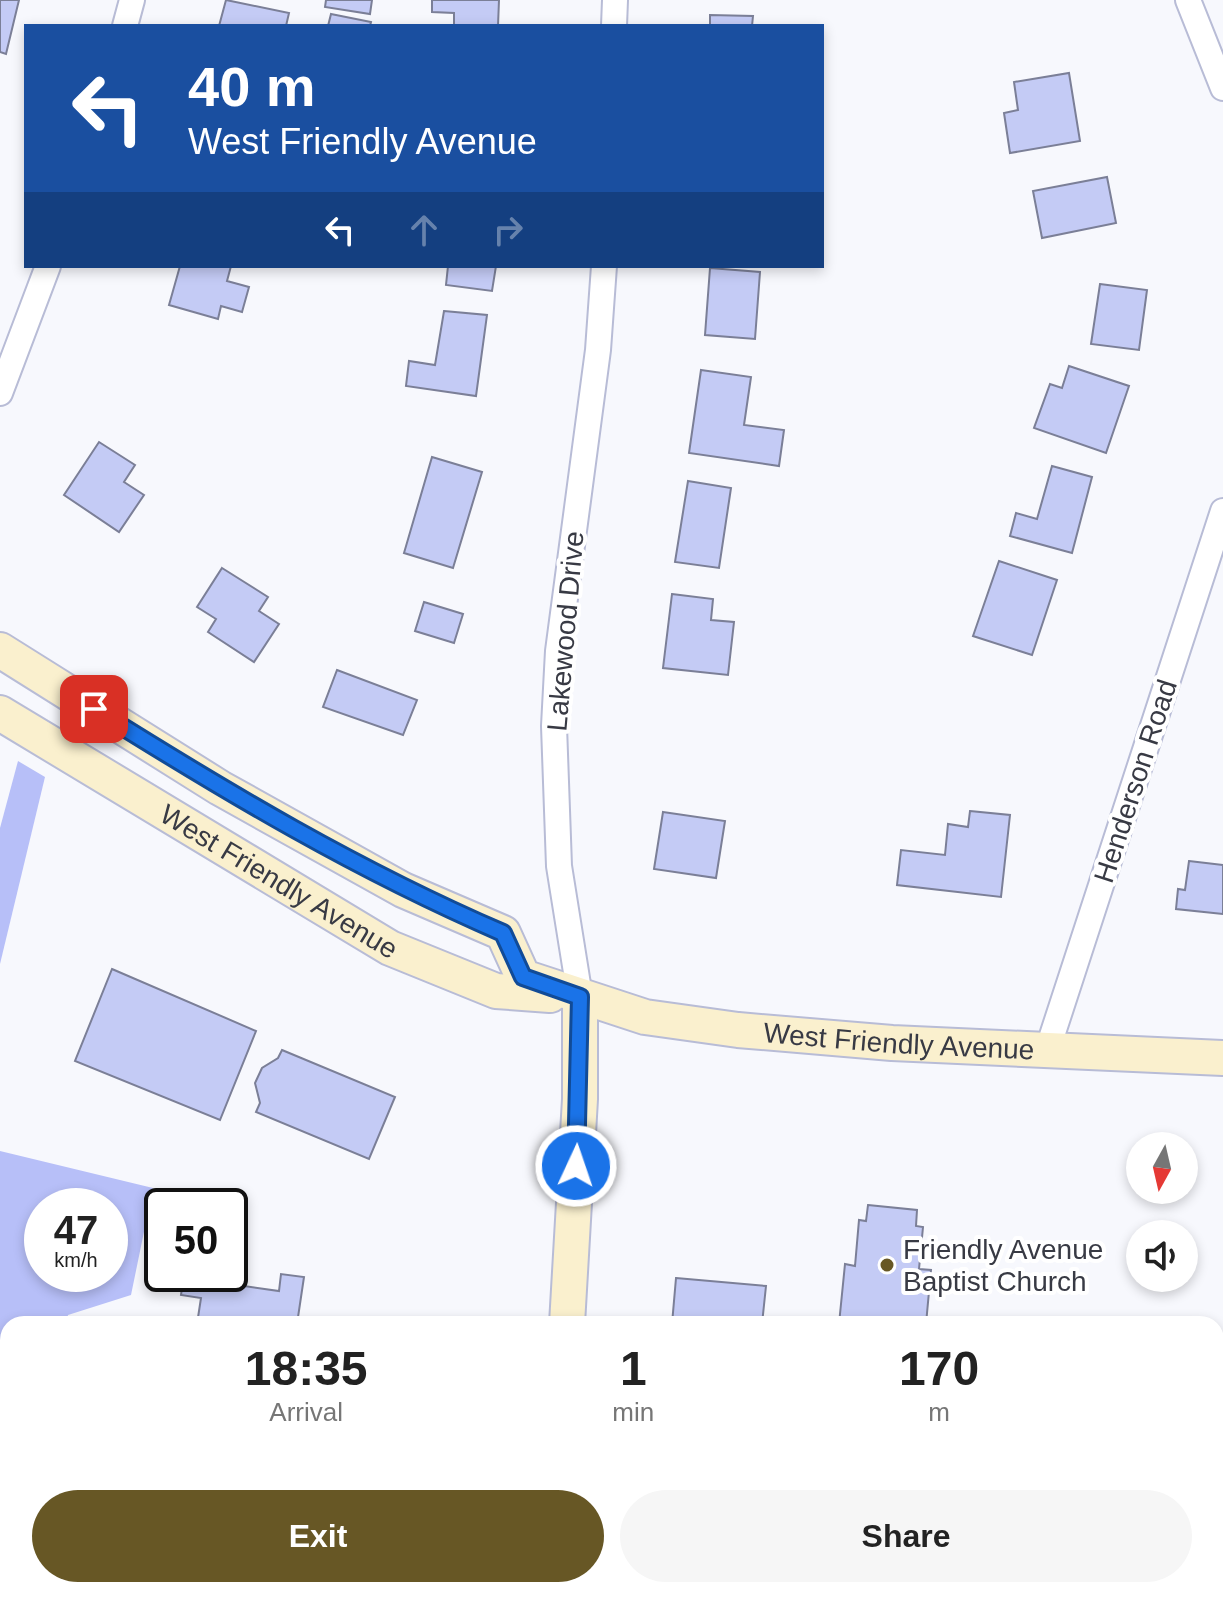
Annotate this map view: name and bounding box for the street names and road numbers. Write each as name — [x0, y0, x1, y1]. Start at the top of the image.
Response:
street label: Lakewood Drive — [541, 530, 590, 732]
street label: Henderson Road — [1088, 676, 1183, 887]
street label: West Friendly Avenue — [155, 798, 403, 965]
street label: West Friendly Avenue — [762, 1017, 1035, 1065]

